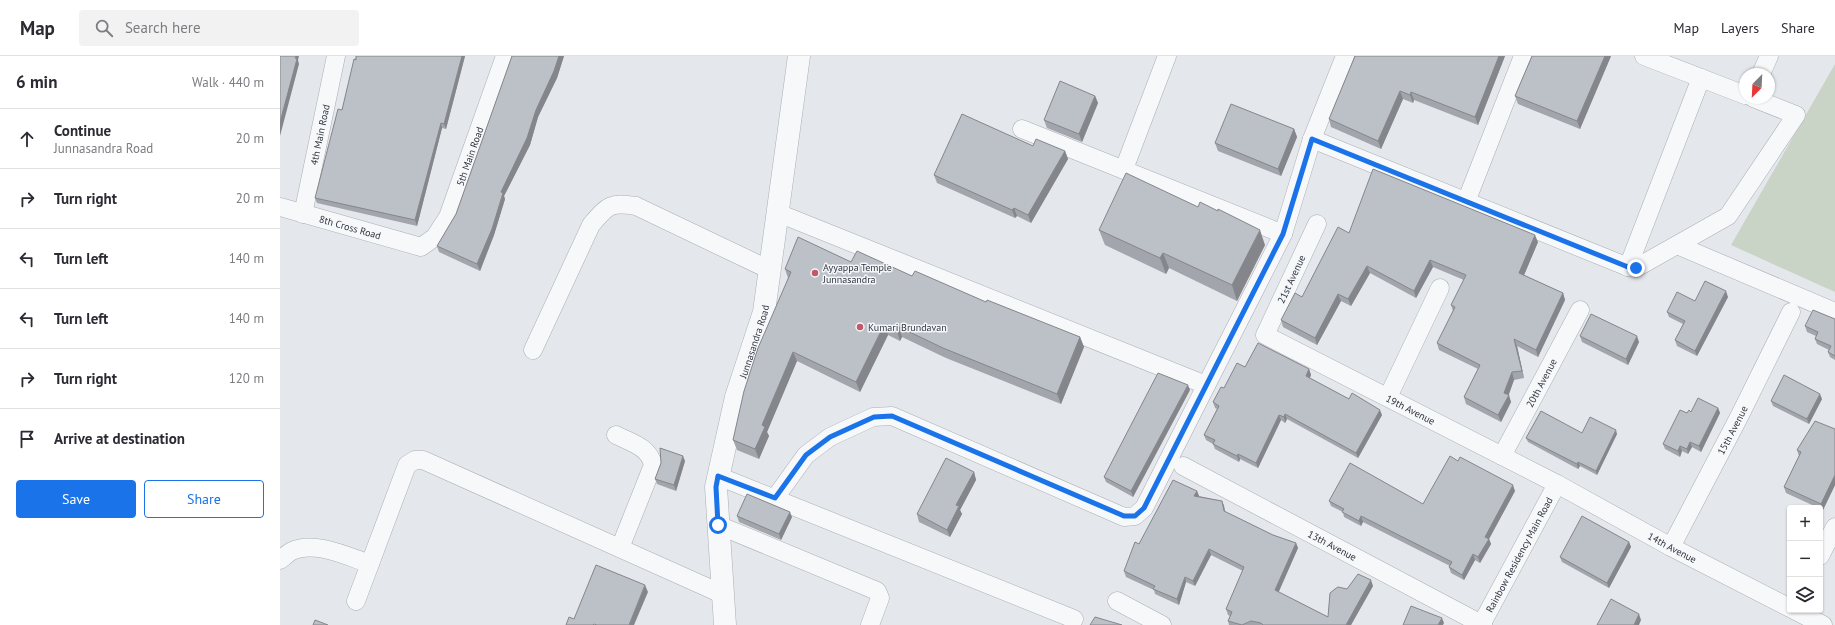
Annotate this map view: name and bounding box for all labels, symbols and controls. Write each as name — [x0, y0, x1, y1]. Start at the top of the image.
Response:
search box — [79, 10, 359, 46]
text: Map — [20, 16, 55, 40]
icon: search — [93, 17, 115, 39]
text: Search here — [125, 18, 201, 37]
text: Map — [1673, 19, 1699, 37]
text: Layers — [1721, 19, 1759, 37]
text: Share — [1781, 19, 1815, 37]
north arrow — [1739, 68, 1775, 104]
text: 6 min — [16, 71, 57, 93]
text: Walk · 440 m — [192, 74, 264, 91]
street label: 4th Main Road — [307, 103, 333, 166]
text: Continue — [54, 121, 111, 140]
street label: 5th Main Road — [453, 125, 486, 188]
icon: ahead — [16, 128, 38, 150]
text: 20 m — [236, 130, 264, 147]
text: Junnasandra Road — [54, 140, 153, 157]
icon: right — [16, 188, 38, 210]
text: Turn right — [54, 189, 117, 208]
text: 20 m — [236, 190, 264, 207]
street label: 8th Cross Road — [318, 212, 382, 242]
icon: left — [16, 248, 38, 270]
text: Turn left — [54, 249, 108, 268]
text: 140 m — [229, 250, 264, 267]
street label: 21st Avenue — [1275, 253, 1308, 306]
route end — [1627, 259, 1645, 277]
place label: Ayyappa Temple Junnasandra — [822, 261, 892, 286]
marker: Ayyappa Temple Junnasandra — [810, 268, 820, 278]
street label: Junnasandra Road — [736, 304, 772, 381]
icon: left — [16, 308, 38, 330]
text: Turn left — [54, 309, 108, 328]
text: 140 m — [229, 310, 264, 327]
place label: Kumari Brundavan — [868, 321, 947, 334]
marker: Kumari Brundavan — [855, 322, 865, 332]
street label: 20th Avenue — [1523, 356, 1560, 410]
icon: right — [16, 368, 38, 390]
text: Turn right — [54, 369, 117, 388]
text: 120 m — [229, 370, 264, 387]
street label: 19th Avenue — [1384, 392, 1437, 428]
street label: 15th Avenue — [1714, 404, 1751, 457]
icon: arrive — [16, 428, 38, 450]
text: Arrive at destination — [54, 429, 185, 448]
button: Save — [16, 480, 136, 518]
button: Share — [144, 480, 264, 518]
street label: Rainbow Residency Main Road — [1483, 495, 1556, 615]
map controls — [1787, 505, 1823, 613]
button: + — [1787, 505, 1823, 541]
route start — [709, 516, 727, 534]
street label: 13th Avenue — [1305, 527, 1359, 564]
street label: 14th Avenue — [1645, 529, 1699, 566]
button: − — [1787, 541, 1823, 577]
button: layers — [1787, 577, 1823, 613]

